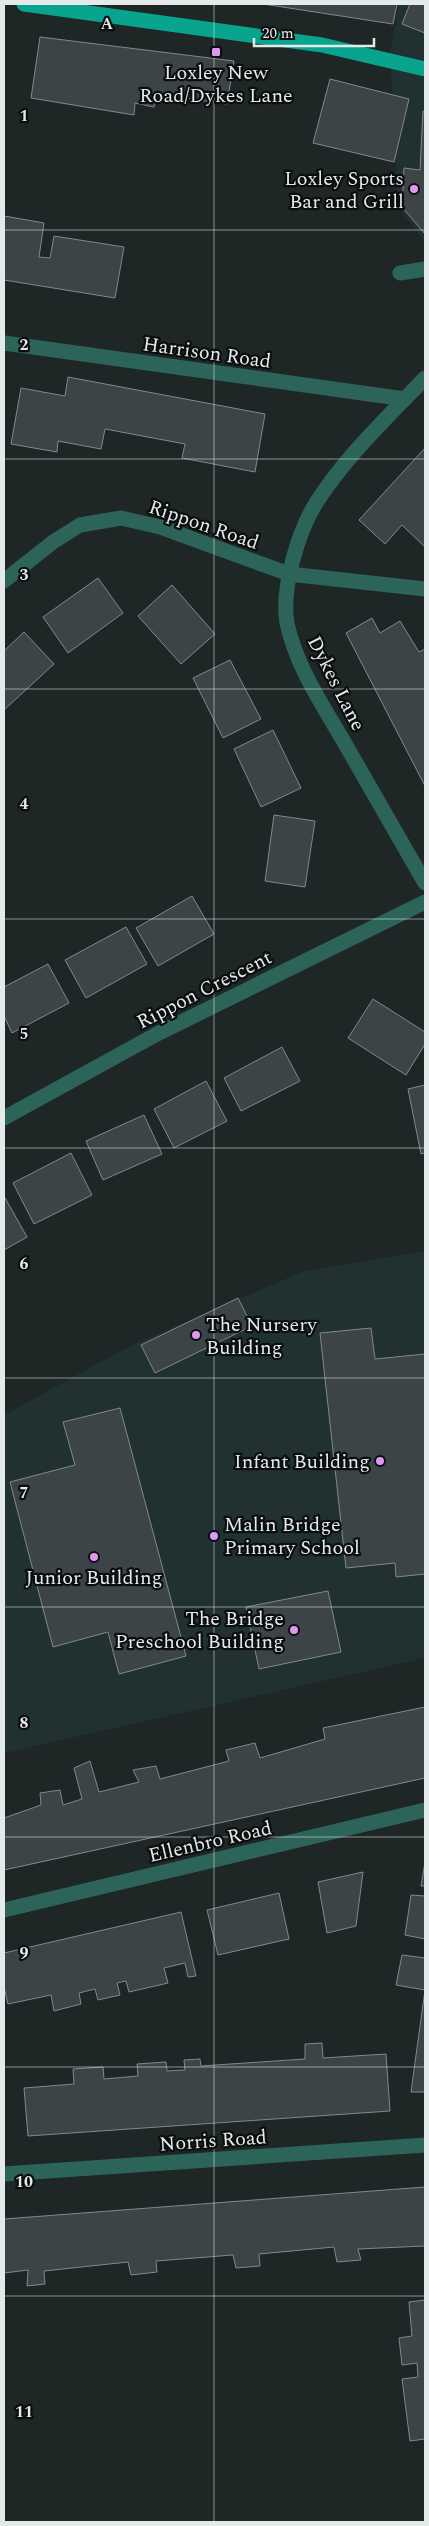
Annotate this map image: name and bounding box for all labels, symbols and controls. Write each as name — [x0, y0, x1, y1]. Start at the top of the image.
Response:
text: A — [101, 12, 114, 36]
scale bar — [254, 15, 374, 47]
text: 20 m — [262, 22, 294, 45]
marker: Loxley New Road/Dykes Lane — [210, 46, 222, 58]
place label: Loxley New Road/Dykes Lane — [139, 58, 293, 111]
text: 1 — [20, 104, 28, 128]
place label: Loxley Sports Bar and Grill — [284, 164, 404, 217]
marker: Loxley Sports Bar and Grill — [408, 183, 420, 195]
street label: Harrison Road — [141, 329, 273, 377]
text: 2 — [20, 333, 29, 357]
street label: Rippon Road — [145, 492, 263, 558]
text: 3 — [20, 563, 29, 587]
street label: Dykes Lane — [299, 631, 373, 736]
text: 4 — [20, 792, 29, 816]
street label: Rippon Crescent — [132, 943, 277, 1037]
text: 5 — [20, 1022, 28, 1046]
text: 6 — [20, 1252, 29, 1276]
place label: The Nursery Building — [206, 1310, 318, 1363]
marker: The Nursery Building — [190, 1329, 202, 1341]
place label: Infant Building — [234, 1447, 370, 1477]
marker: Infant Building — [374, 1455, 386, 1467]
text: 7 — [20, 1481, 29, 1505]
place label: Malin Bridge Primary School — [224, 1510, 360, 1563]
marker: Malin Bridge Primary School — [208, 1530, 220, 1542]
marker: Junior Building — [88, 1551, 100, 1563]
place label: Junior Building — [26, 1563, 162, 1593]
place label: The Bridge Preschool Building — [115, 1604, 284, 1657]
marker: The Bridge Preschool Building — [288, 1624, 300, 1636]
text: 8 — [20, 1711, 29, 1735]
street label: Ellenbro Road — [145, 1813, 275, 1871]
text: 9 — [20, 1941, 29, 1965]
street label: Norris Road — [158, 2122, 268, 2160]
text: 10 — [15, 2170, 33, 2194]
text: 11 — [15, 2400, 33, 2424]

